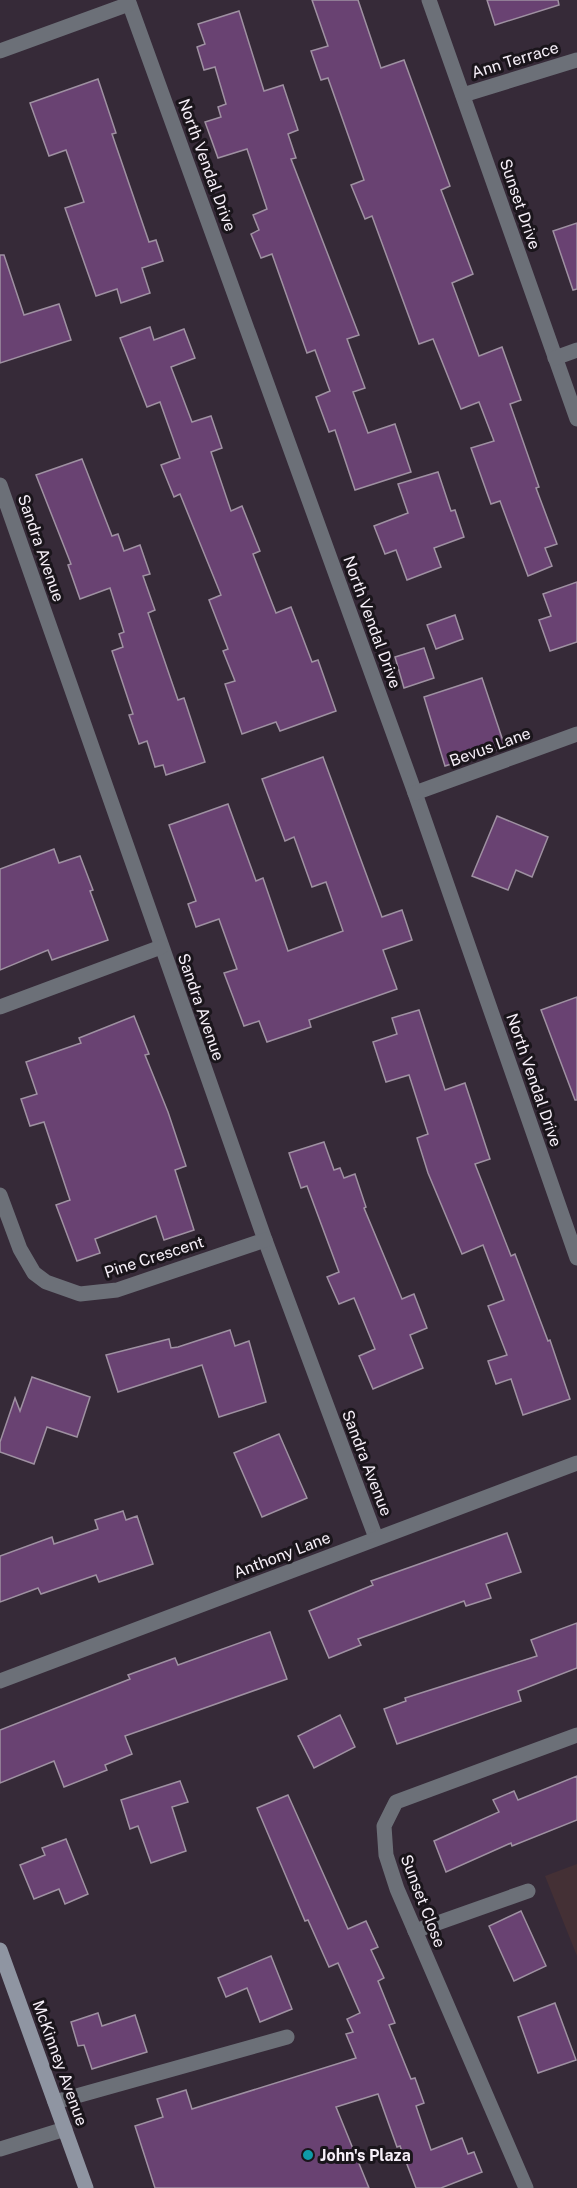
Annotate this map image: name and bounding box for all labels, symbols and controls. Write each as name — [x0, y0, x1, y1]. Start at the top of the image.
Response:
street label: Ann Terrace — [469, 38, 561, 82]
street label: North Vendal Drive — [174, 96, 240, 234]
street label: Sunset Drive — [496, 156, 544, 252]
street label: Sandra Avenue — [14, 492, 68, 604]
street label: North Vendal Drive — [339, 553, 405, 691]
street label: Bevus Lane — [447, 724, 533, 770]
street label: Sandra Avenue — [174, 951, 228, 1063]
street label: North Vendal Drive — [502, 1011, 566, 1149]
street label: Pine Crescent — [102, 1232, 206, 1282]
street label: Sandra Avenue — [338, 1407, 396, 1519]
street label: Anthony Lane — [231, 1528, 333, 1582]
street label: Sunset Close — [397, 1852, 449, 1950]
street label: McKinney Avenue — [28, 1998, 92, 2128]
place label: John's Plaza — [320, 2146, 411, 2165]
marker: John's Plaza — [301, 2148, 315, 2162]

